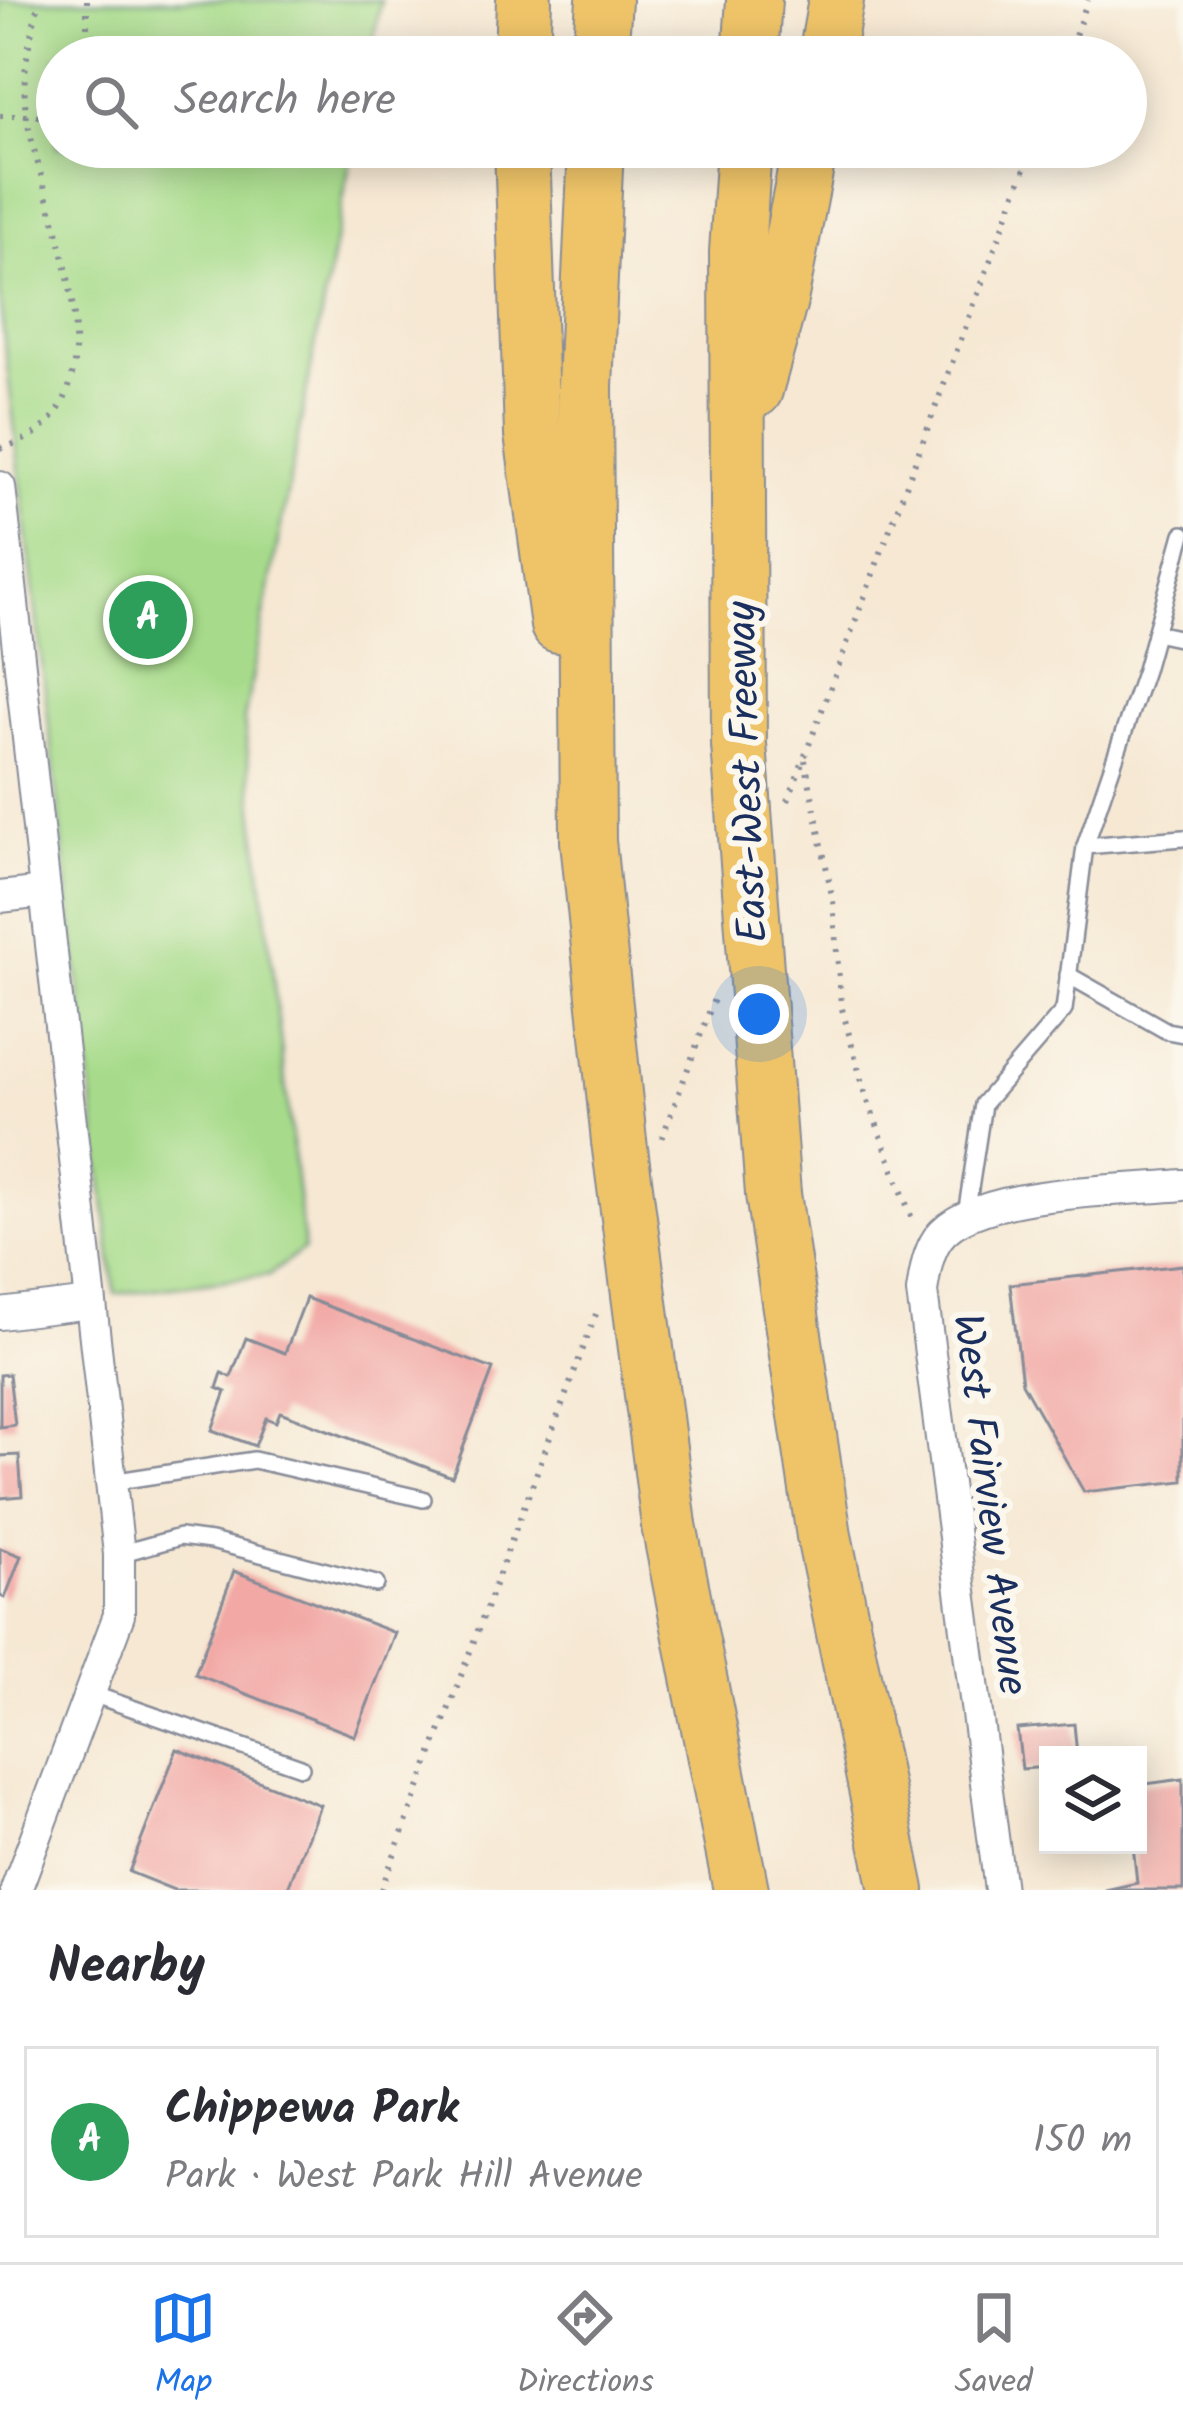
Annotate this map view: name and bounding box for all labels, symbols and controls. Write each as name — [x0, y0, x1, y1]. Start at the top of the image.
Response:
search box — [36, 36, 1147, 168]
text: Search here — [174, 66, 396, 138]
icon: search — [78, 69, 144, 135]
pin: A — [109, 575, 187, 665]
street label: East-West Freeway — [709, 600, 788, 944]
your location — [729, 984, 789, 1044]
street label: West Fairview Avenue — [932, 1310, 1045, 1699]
map controls — [1039, 1746, 1147, 1854]
button: layers — [1039, 1746, 1147, 1854]
text: Nearby — [48, 1928, 205, 2009]
text: Chippewa Park — [165, 2075, 459, 2147]
text: A — [78, 2111, 102, 2173]
text: 150 m — [1033, 2111, 1132, 2173]
text: Park · West Park Hill Avenue — [165, 2147, 643, 2209]
tab: Map — [150, 2285, 216, 2410]
tab: Directions — [517, 2285, 654, 2410]
tab: Saved — [954, 2285, 1033, 2410]

